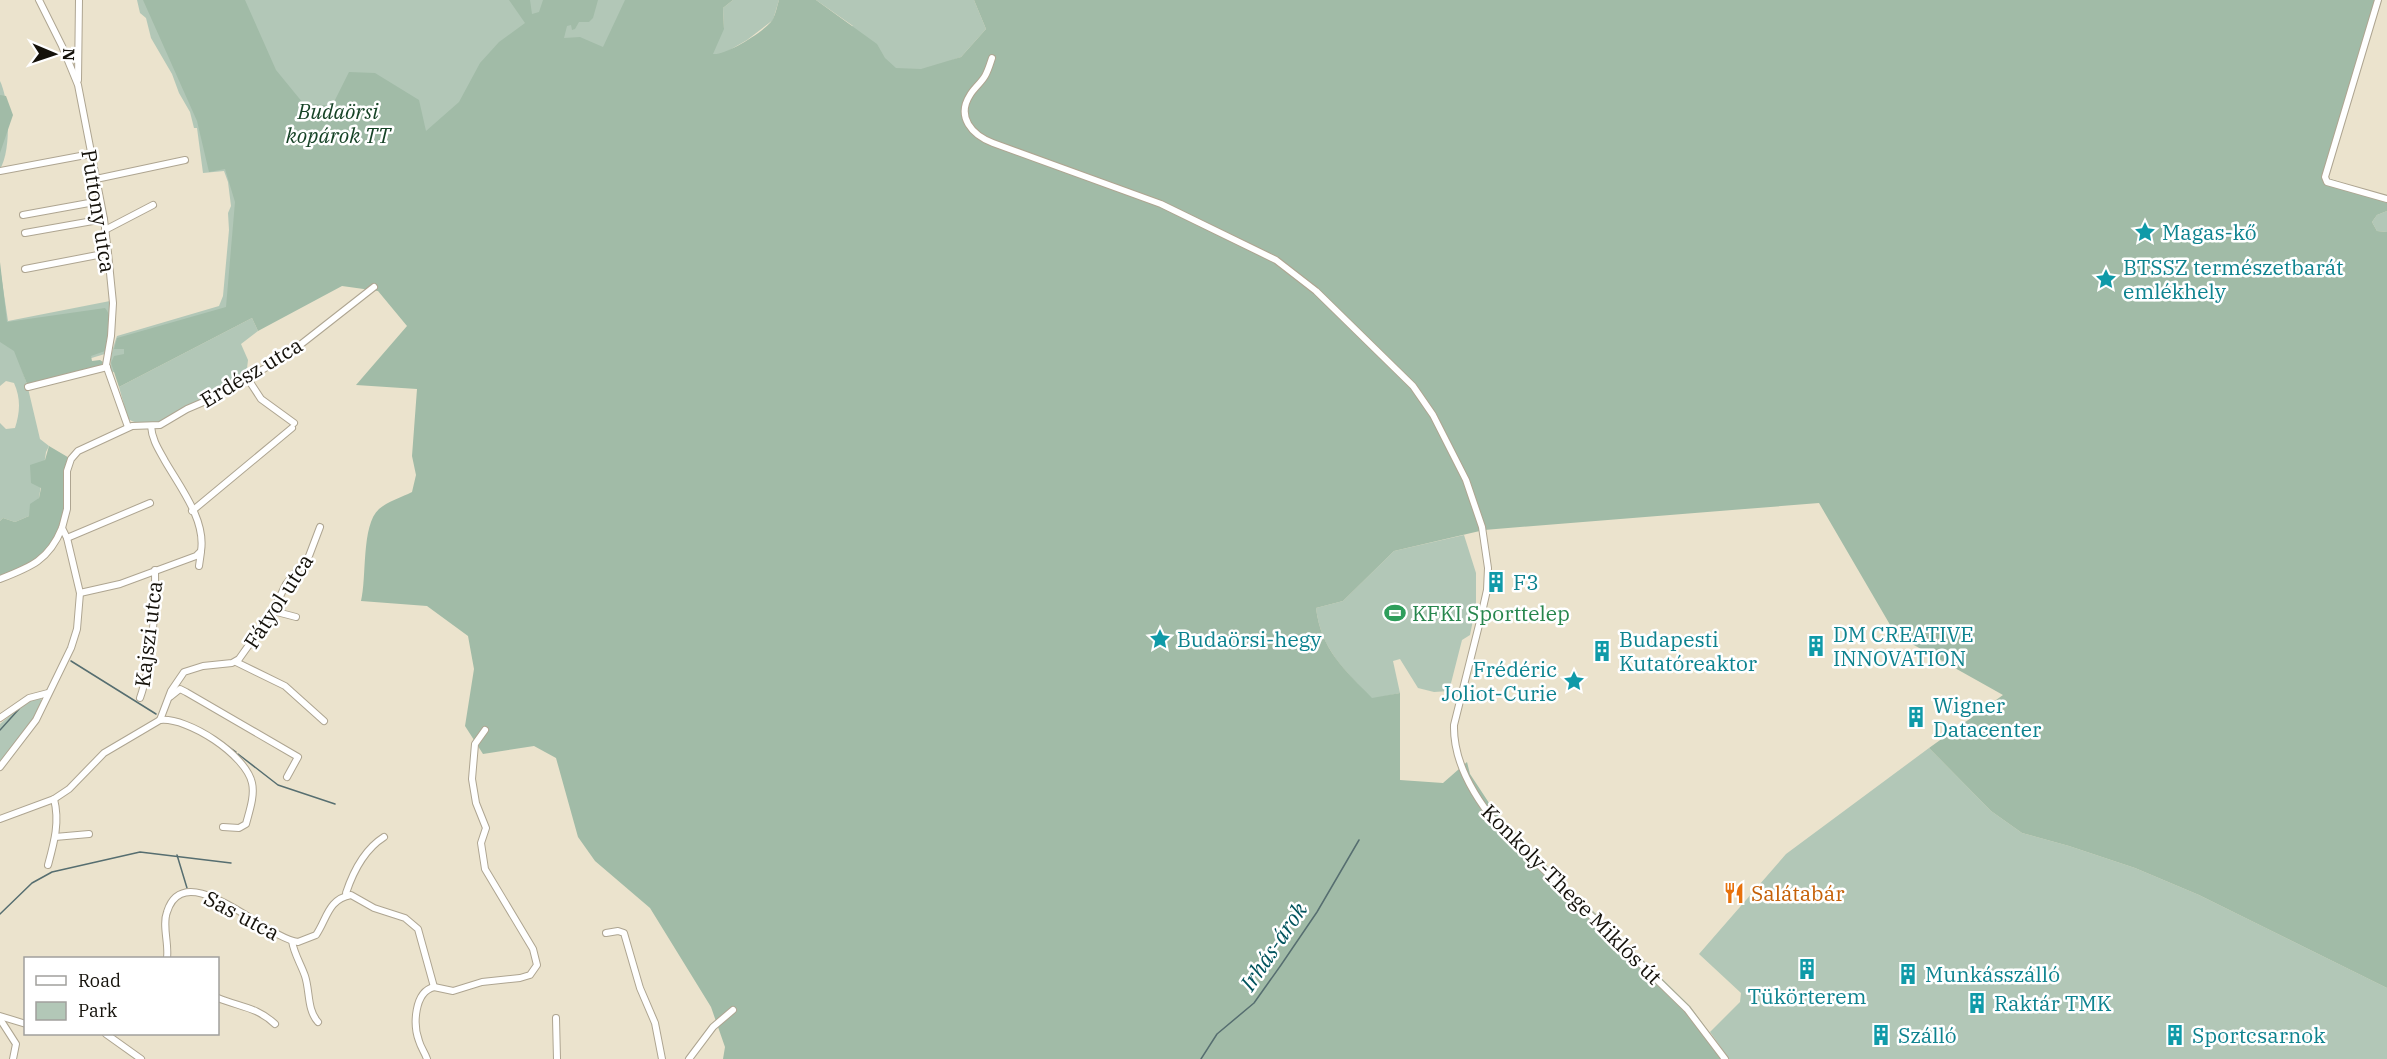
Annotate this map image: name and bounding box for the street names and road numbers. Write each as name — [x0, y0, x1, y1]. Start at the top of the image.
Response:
street label: Puttony utca — [75, 147, 123, 275]
street label: Erdész utca — [195, 330, 307, 414]
street label: Fátyol utca — [237, 548, 319, 654]
street label: Kajszi utca — [128, 579, 168, 689]
street label: Konkoly-Thege Miklós út — [1476, 798, 1668, 990]
street label: Sas utca — [199, 883, 285, 947]

